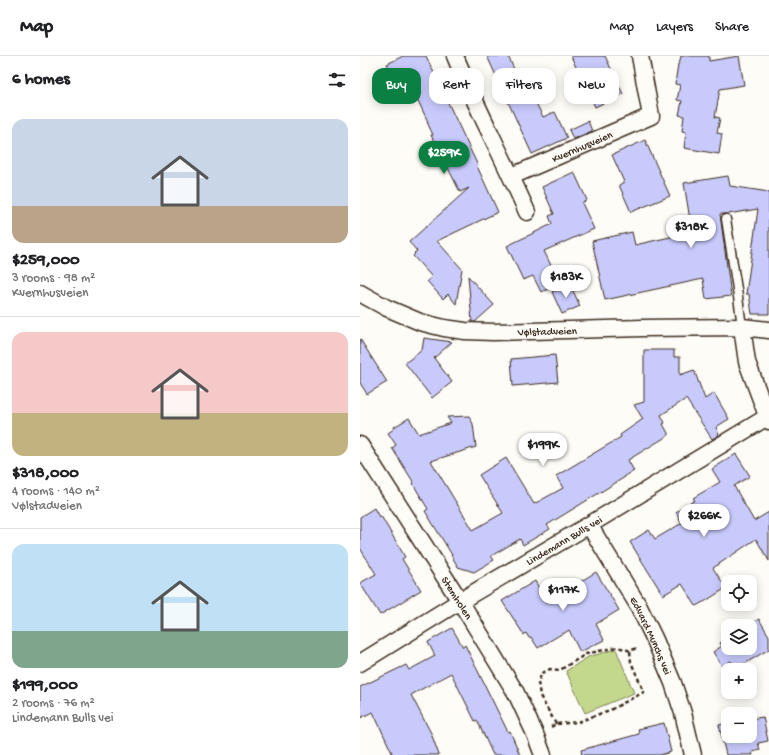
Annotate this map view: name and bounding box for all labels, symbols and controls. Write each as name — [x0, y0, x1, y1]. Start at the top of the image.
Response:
text: Map — [20, 16, 53, 39]
text: Map — [610, 19, 634, 36]
text: Layers — [656, 19, 693, 36]
text: Share — [715, 19, 749, 36]
chip: Buy — [372, 68, 421, 104]
chip: Rent — [429, 68, 484, 104]
chip: Filters — [492, 68, 556, 104]
chip: New — [564, 68, 619, 104]
icon: filters — [326, 69, 348, 91]
text: 6 homes — [12, 70, 70, 90]
street label: Kvernhusveien — [550, 129, 615, 166]
pin: $259K — [416, 141, 472, 175]
icon: home — [144, 145, 216, 217]
text: $259K — [428, 146, 460, 161]
pin: $318K — [663, 215, 719, 249]
text: $318K — [675, 220, 707, 235]
text: $259,000 — [12, 251, 80, 271]
pin: $183K — [538, 265, 594, 299]
text: $183K — [550, 270, 582, 285]
text: 3 rooms · 98 m² — [12, 271, 95, 286]
text: Kvernhusveien — [12, 286, 88, 301]
street label: Vølstadveien — [517, 326, 578, 339]
icon: home — [144, 358, 216, 430]
pin: $199K — [515, 433, 571, 467]
text: $199K — [527, 438, 559, 453]
text: $318,000 — [12, 464, 79, 484]
text: 4 rooms · 140 m² — [12, 484, 100, 499]
text: Vølstadveien — [12, 499, 82, 514]
pin: $266K — [676, 504, 732, 538]
text: $266K — [688, 509, 720, 524]
street label: Lindemann Bulls vei — [525, 514, 605, 569]
icon: home — [144, 570, 216, 642]
street label: Stemholen — [438, 575, 474, 623]
map controls — [721, 575, 757, 743]
button: locate — [721, 575, 757, 611]
pin: $117K — [535, 578, 591, 612]
text: $117K — [548, 583, 578, 598]
street label: Edvard Munchs vei — [626, 595, 673, 677]
button: layers — [721, 619, 757, 655]
button: + — [721, 663, 757, 699]
text: $199,000 — [12, 676, 78, 696]
text: 2 rooms · 76 m² — [12, 696, 95, 711]
button: − — [721, 707, 757, 743]
text: Lindemann Bulls vei — [12, 711, 114, 726]

